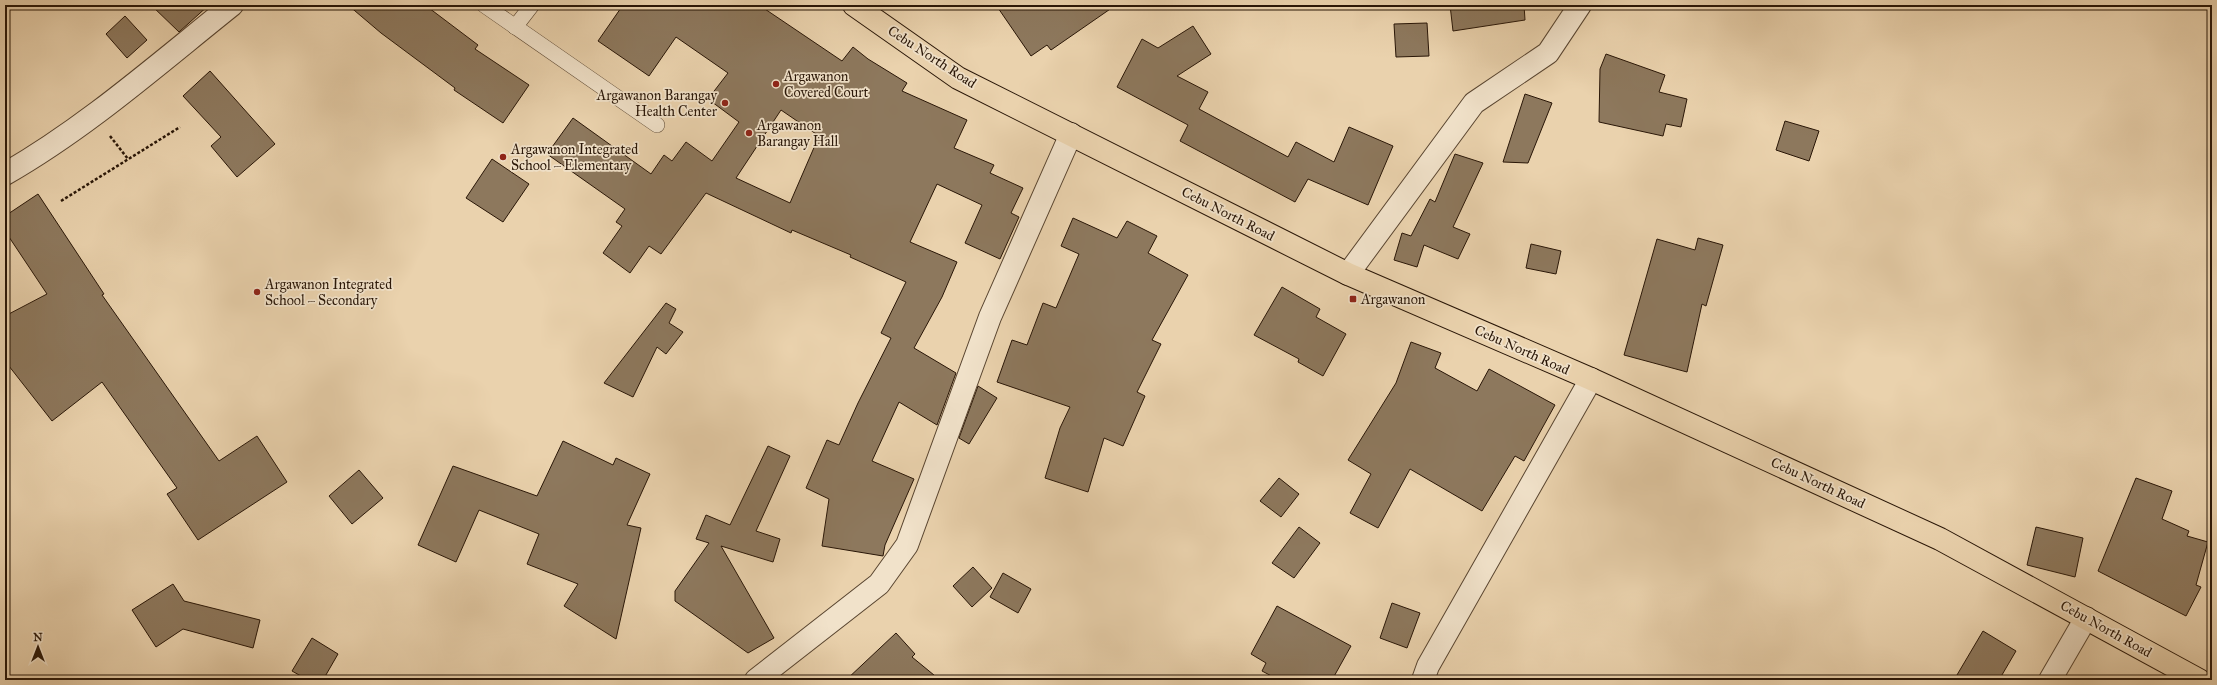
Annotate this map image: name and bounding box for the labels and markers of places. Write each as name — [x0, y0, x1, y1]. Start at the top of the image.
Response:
place label: Argawanon Covered Court — [783, 68, 868, 101]
marker: Argawanon Covered Court — [771, 79, 781, 89]
place label: Argawanon Barangay Health Center — [596, 87, 718, 120]
marker: Argawanon Barangay Health Center — [720, 98, 730, 108]
place label: Argawanon Barangay Hall — [756, 117, 839, 150]
marker: Argawanon Barangay Hall — [744, 128, 754, 138]
place label: Argawanon Integrated School – Elementary — [510, 141, 638, 174]
marker: Argawanon Integrated School – Elementary — [498, 152, 508, 162]
place label: Argawanon Integrated School – Secondary — [264, 276, 392, 309]
marker: Argawanon Integrated School – Secondary — [252, 287, 262, 297]
place label: Argawanon — [1360, 291, 1426, 308]
marker: Argawanon — [1348, 294, 1358, 304]

